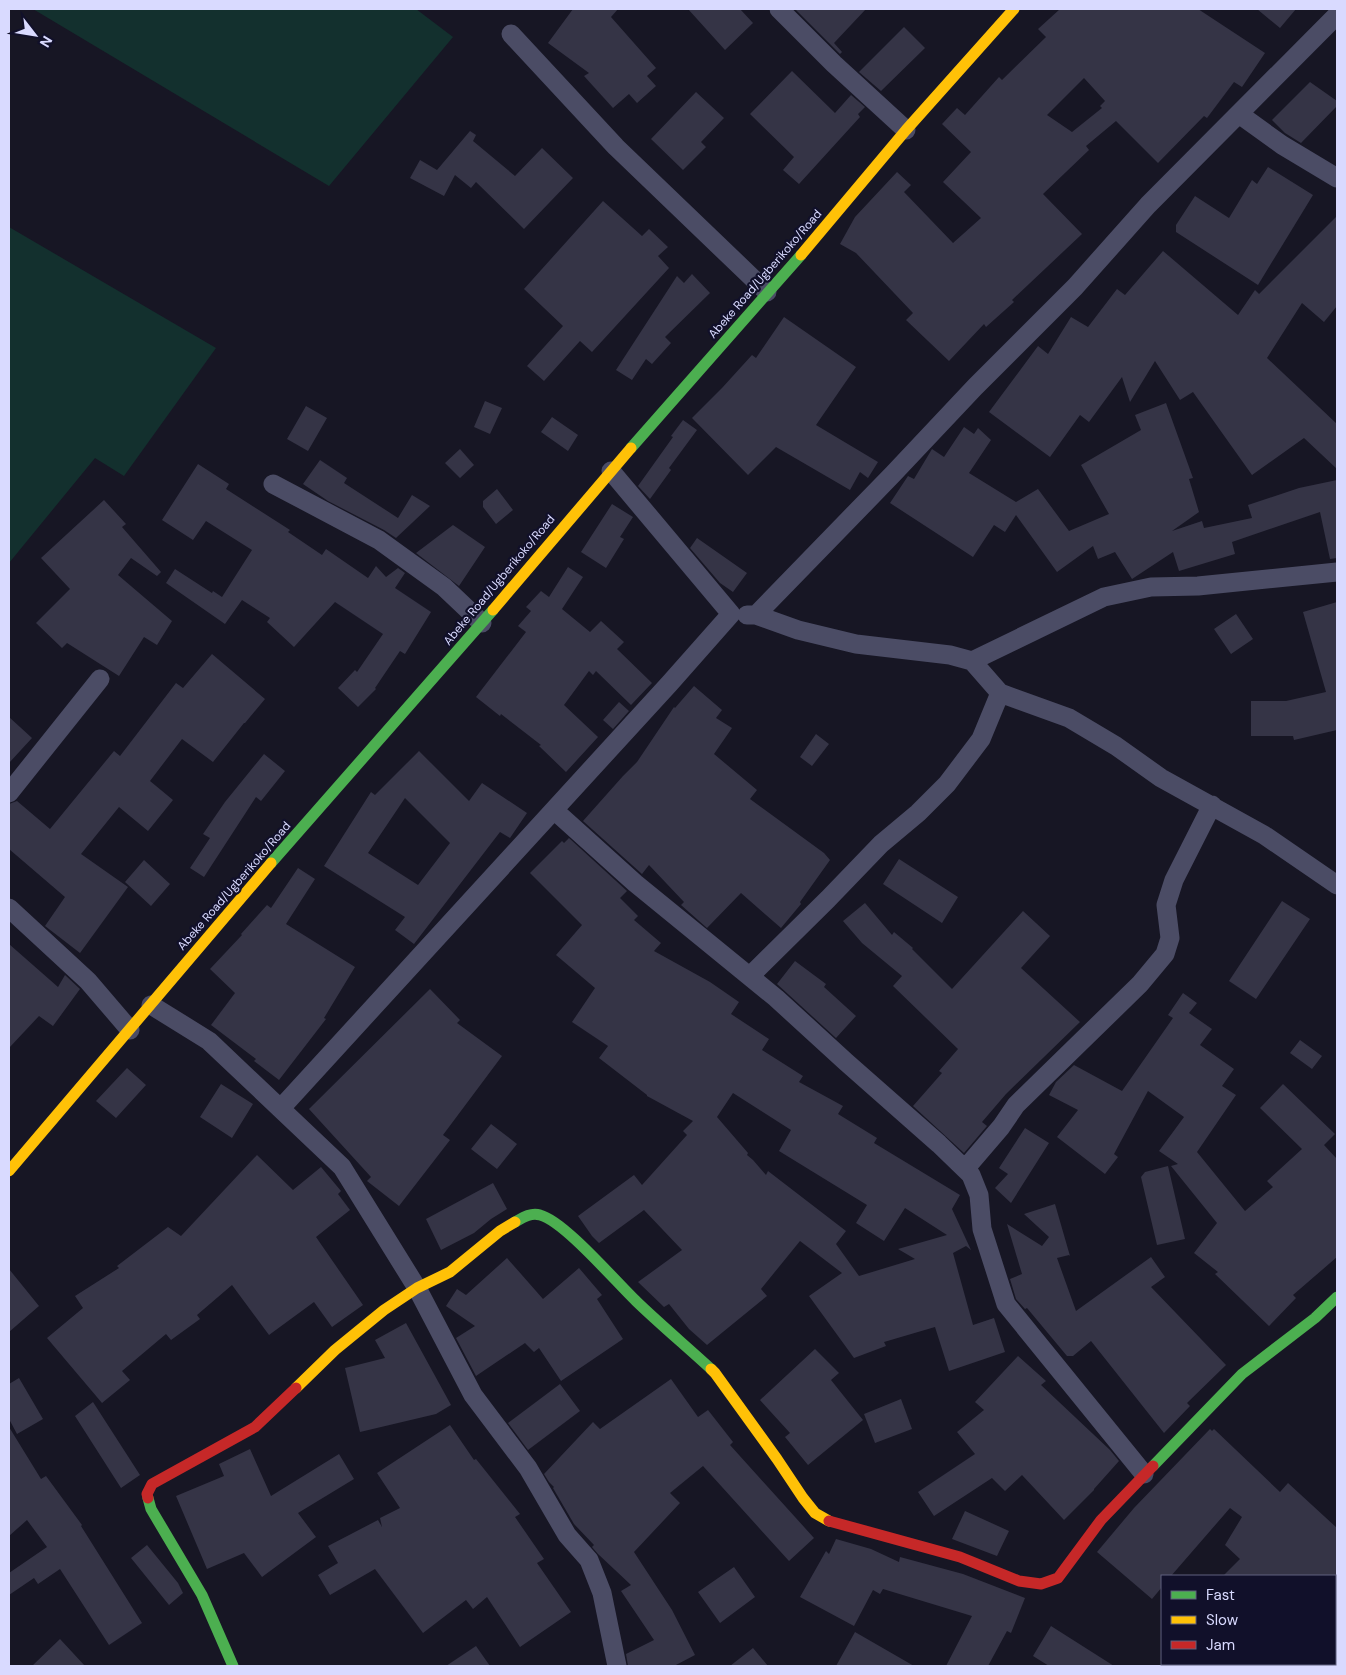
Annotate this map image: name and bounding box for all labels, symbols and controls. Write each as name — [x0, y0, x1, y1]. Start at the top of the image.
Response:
north arrow — [10, 10, 60, 60]
text: N — [36, 33, 56, 51]
street label: Abeke Road/Ugberikoko/Road — [705, 206, 825, 342]
street label: Abeke Road/Ugberikoko/Road — [440, 511, 558, 649]
street label: Abeke Road/Ugberikoko/Road — [174, 818, 294, 954]
legend — [1161, 1575, 1336, 1665]
text: Fast — [1206, 1585, 1235, 1605]
text: Slow — [1206, 1610, 1239, 1630]
text: Jam — [1206, 1635, 1235, 1655]

